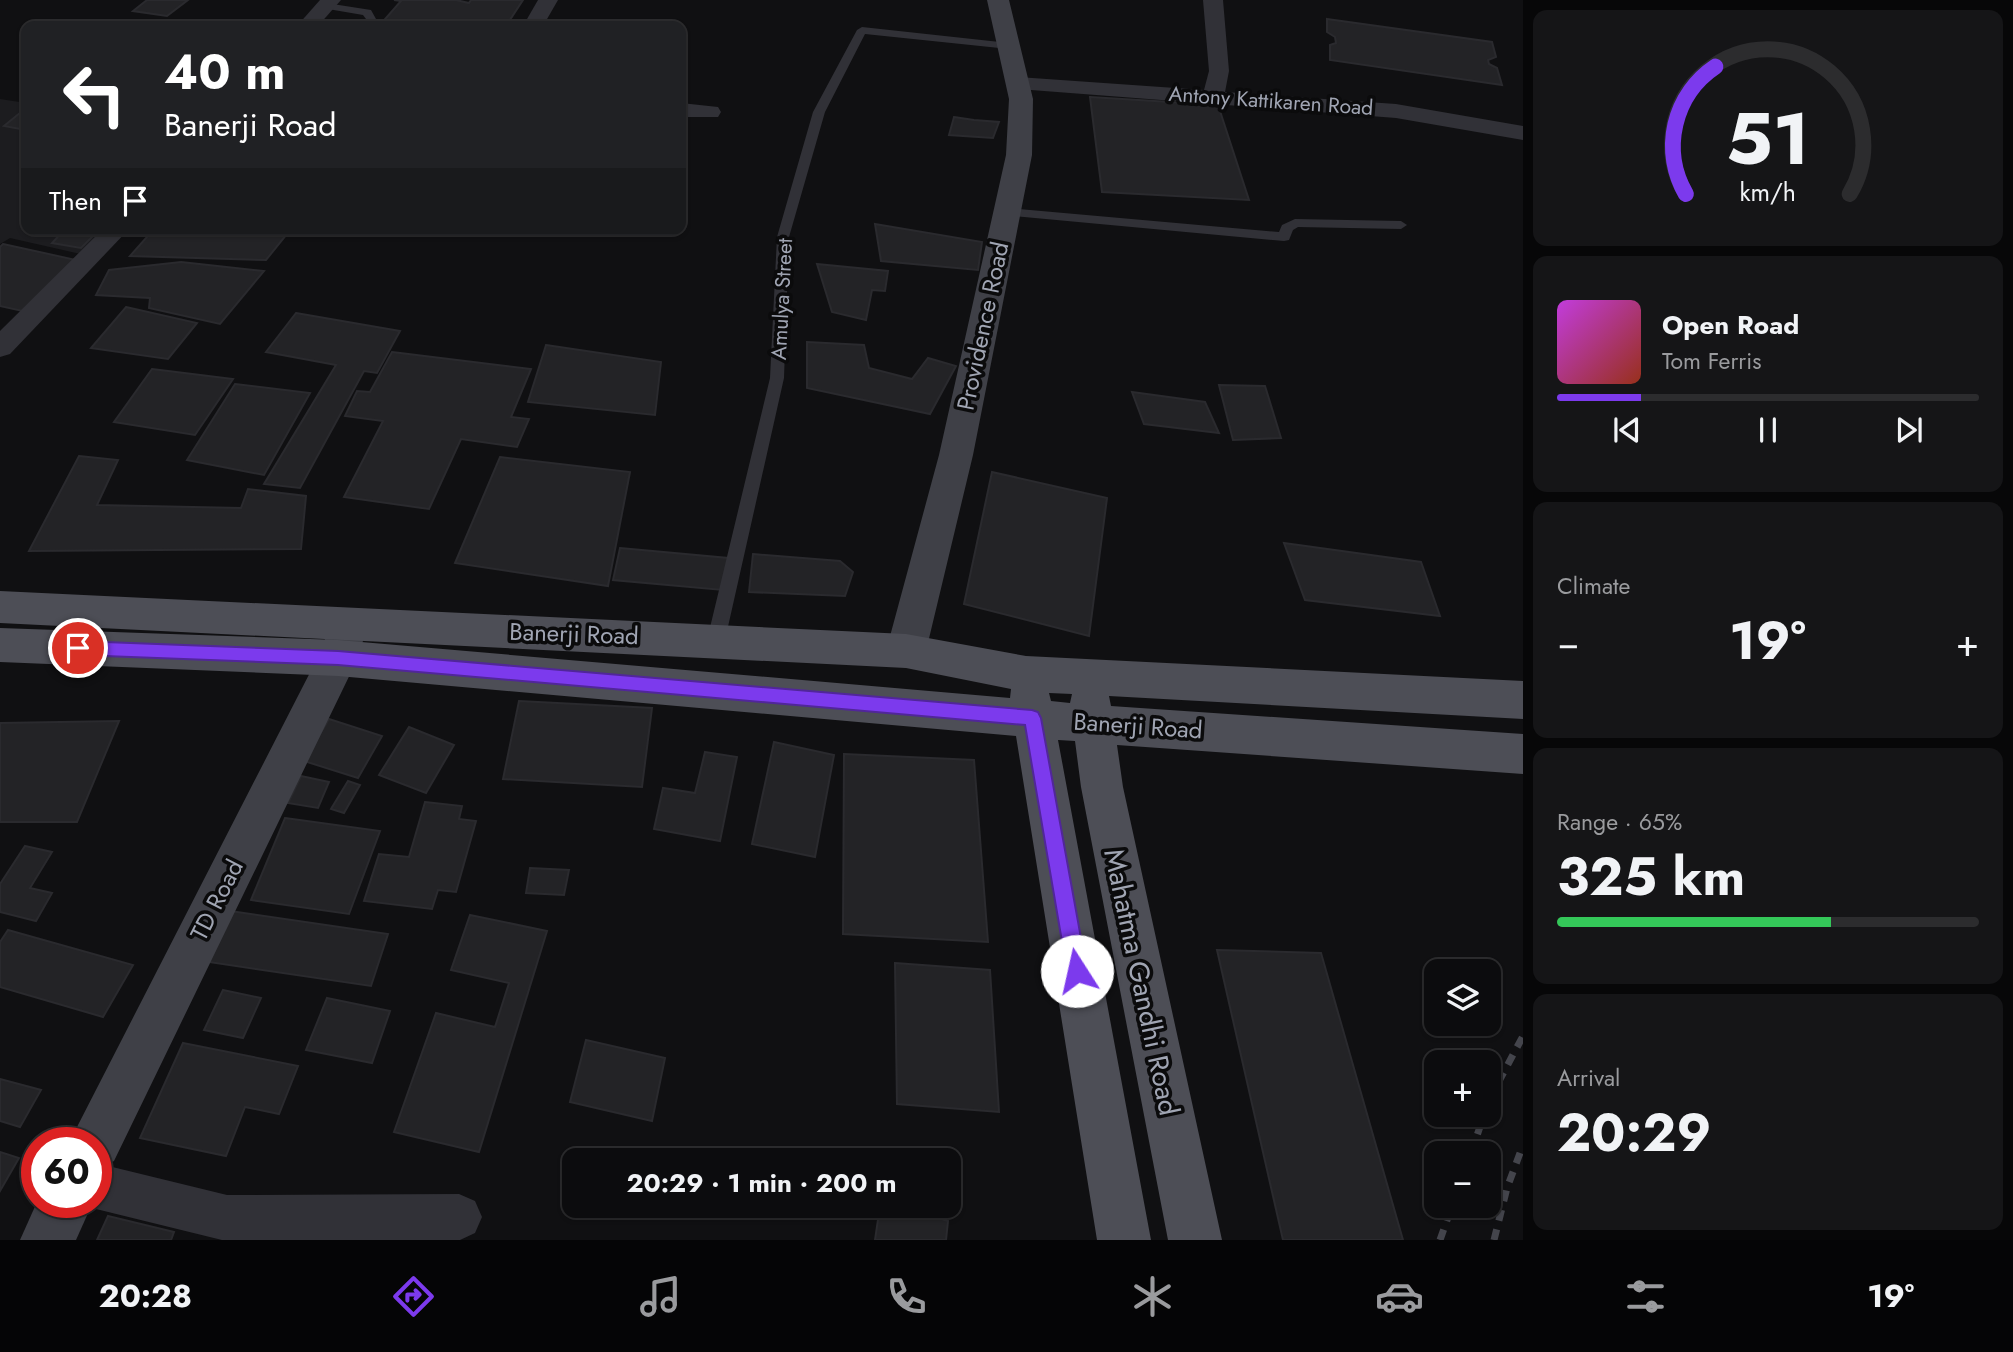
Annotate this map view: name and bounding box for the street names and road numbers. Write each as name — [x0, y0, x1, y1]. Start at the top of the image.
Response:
street label: Antony Kattikaren Road — [1168, 79, 1374, 123]
street label: Amulya Street — [764, 237, 800, 361]
street label: Providence Road — [948, 238, 1017, 413]
street label: Banerji Road — [509, 614, 639, 653]
street label: Banerji Road — [1072, 704, 1204, 747]
street label: Mahatma Gandhi Road — [1093, 845, 1190, 1119]
street label: TD Road — [181, 853, 252, 946]

